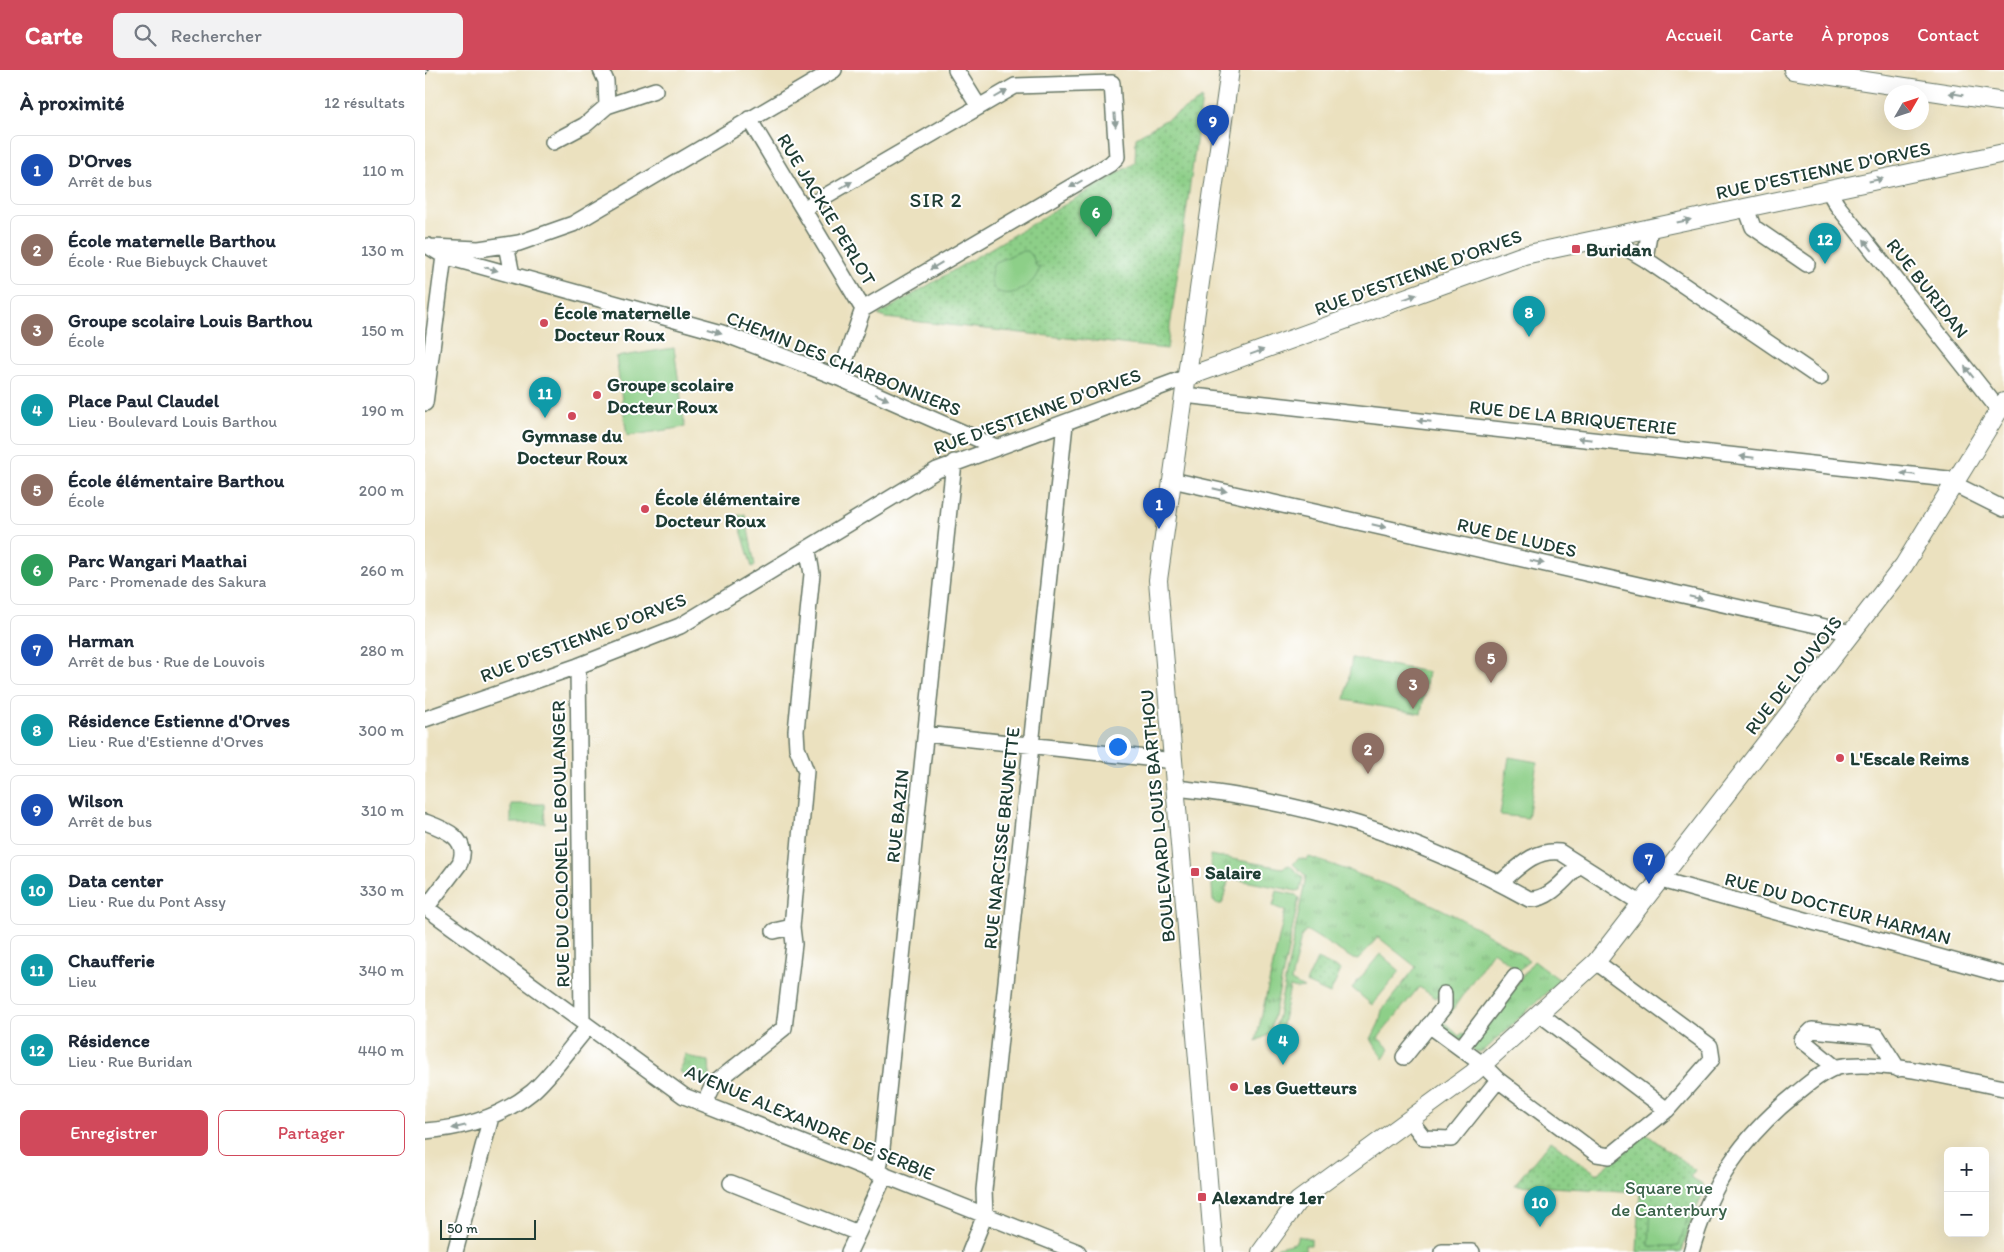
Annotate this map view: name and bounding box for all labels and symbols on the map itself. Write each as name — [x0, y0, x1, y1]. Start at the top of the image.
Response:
north arrow — [1884, 85, 1929, 130]
one-way arrow — [994, 90, 1008, 98]
one-way arrow — [1947, 90, 1963, 98]
pin: 9 — [1197, 105, 1229, 146]
one-way arrow — [1112, 112, 1120, 128]
street label: RUE JACKIE PERLOT — [772, 129, 881, 290]
street label: RUE D'ESTIENNE D'ORVES — [1714, 136, 1933, 204]
one-way arrow — [1868, 176, 1884, 184]
one-way arrow — [1070, 179, 1083, 188]
one-way arrow — [839, 180, 852, 189]
district label: SIR 2 — [909, 187, 963, 212]
pin: 6 — [1080, 196, 1112, 237]
one-way arrow — [1676, 216, 1692, 224]
pin: 12 — [1809, 223, 1841, 264]
street label: RUE D'ESTIENNE D'ORVES — [1311, 224, 1525, 321]
street label: RUE BURIDAN — [1882, 234, 1974, 343]
place label: Buridan — [1586, 238, 1652, 261]
one-way arrow — [1862, 238, 1873, 251]
marker: Buridan — [1570, 243, 1582, 255]
one-way arrow — [930, 261, 943, 270]
one-way arrow — [483, 265, 498, 273]
one-way arrow — [1403, 293, 1418, 301]
pin: 8 — [1513, 296, 1545, 337]
place label: École maternelle Docteur Roux — [554, 301, 691, 346]
street label: CHEMIN DES CHARBONNIERS — [723, 306, 964, 421]
marker: École maternelle Docteur Roux — [538, 317, 550, 329]
one-way arrow — [707, 328, 722, 336]
one-way arrow — [1250, 348, 1265, 356]
street label: RUE D'ESTIENNE D'ORVES — [930, 363, 1144, 460]
one-way arrow — [1963, 366, 1974, 379]
place label: Groupe scolaire Docteur Roux — [607, 373, 734, 418]
pin: 11 — [529, 377, 561, 418]
marker: Groupe scolaire Docteur Roux — [591, 389, 603, 401]
one-way arrow — [875, 394, 889, 402]
street label: RUE DE LA BRIQUETERIE — [1468, 395, 1678, 440]
marker: Gymnase du Docteur Roux — [566, 410, 578, 422]
one-way arrow — [1416, 417, 1432, 425]
place label: Gymnase du Docteur Roux — [517, 424, 628, 469]
one-way arrow — [1577, 435, 1593, 443]
one-way arrow — [1739, 453, 1755, 461]
one-way arrow — [1900, 470, 1916, 478]
one-way arrow — [1212, 486, 1228, 494]
place label: École élémentaire Docteur Roux — [655, 487, 800, 532]
pin: 1 — [1143, 488, 1175, 529]
marker: École élémentaire Docteur Roux — [639, 503, 651, 515]
street label: RUE DE LUDES — [1455, 513, 1579, 562]
one-way arrow — [1371, 522, 1386, 530]
one-way arrow — [1529, 558, 1545, 566]
street label: RUE D'ESTIENNE D'ORVES — [477, 588, 689, 687]
one-way arrow — [1688, 594, 1703, 602]
street label: RUE DE LOUVOIS — [1740, 611, 1847, 739]
pin: 5 — [1475, 642, 1507, 683]
pin: 3 — [1397, 668, 1429, 709]
street label: BOULEVARD LOUIS BARTHOU — [1135, 689, 1180, 943]
street label: RUE DU COLONEL LE BOULANGER — [546, 700, 575, 988]
street label: RUE NARCISSE BRUNETTE — [978, 726, 1025, 950]
pin: 2 — [1352, 733, 1384, 774]
your location — [1105, 734, 1131, 760]
place label: L'Escale Reims — [1850, 747, 1970, 770]
marker: L'Escale Reims — [1834, 752, 1846, 764]
street label: RUE BAZIN — [881, 768, 914, 864]
pin: 7 — [1633, 843, 1665, 884]
place label: Salaire — [1205, 861, 1261, 884]
marker: Salaire — [1189, 866, 1201, 878]
street label: RUE DU DOCTEUR HARMAN — [1722, 867, 1953, 950]
pin: 4 — [1267, 1024, 1299, 1065]
street label: AVENUE ALEXANDRE DE SERBIE — [682, 1059, 938, 1186]
place label: Les Guetteurs — [1244, 1076, 1358, 1099]
marker: Les Guetteurs — [1228, 1081, 1240, 1093]
one-way arrow — [451, 1123, 466, 1131]
park label: Square rue de Canterbury — [1611, 1176, 1727, 1221]
place label: Alexandre 1er — [1211, 1186, 1325, 1209]
pin: 10 — [1524, 1186, 1556, 1227]
marker: Alexandre 1er — [1196, 1191, 1208, 1203]
scale bar — [440, 1217, 536, 1240]

